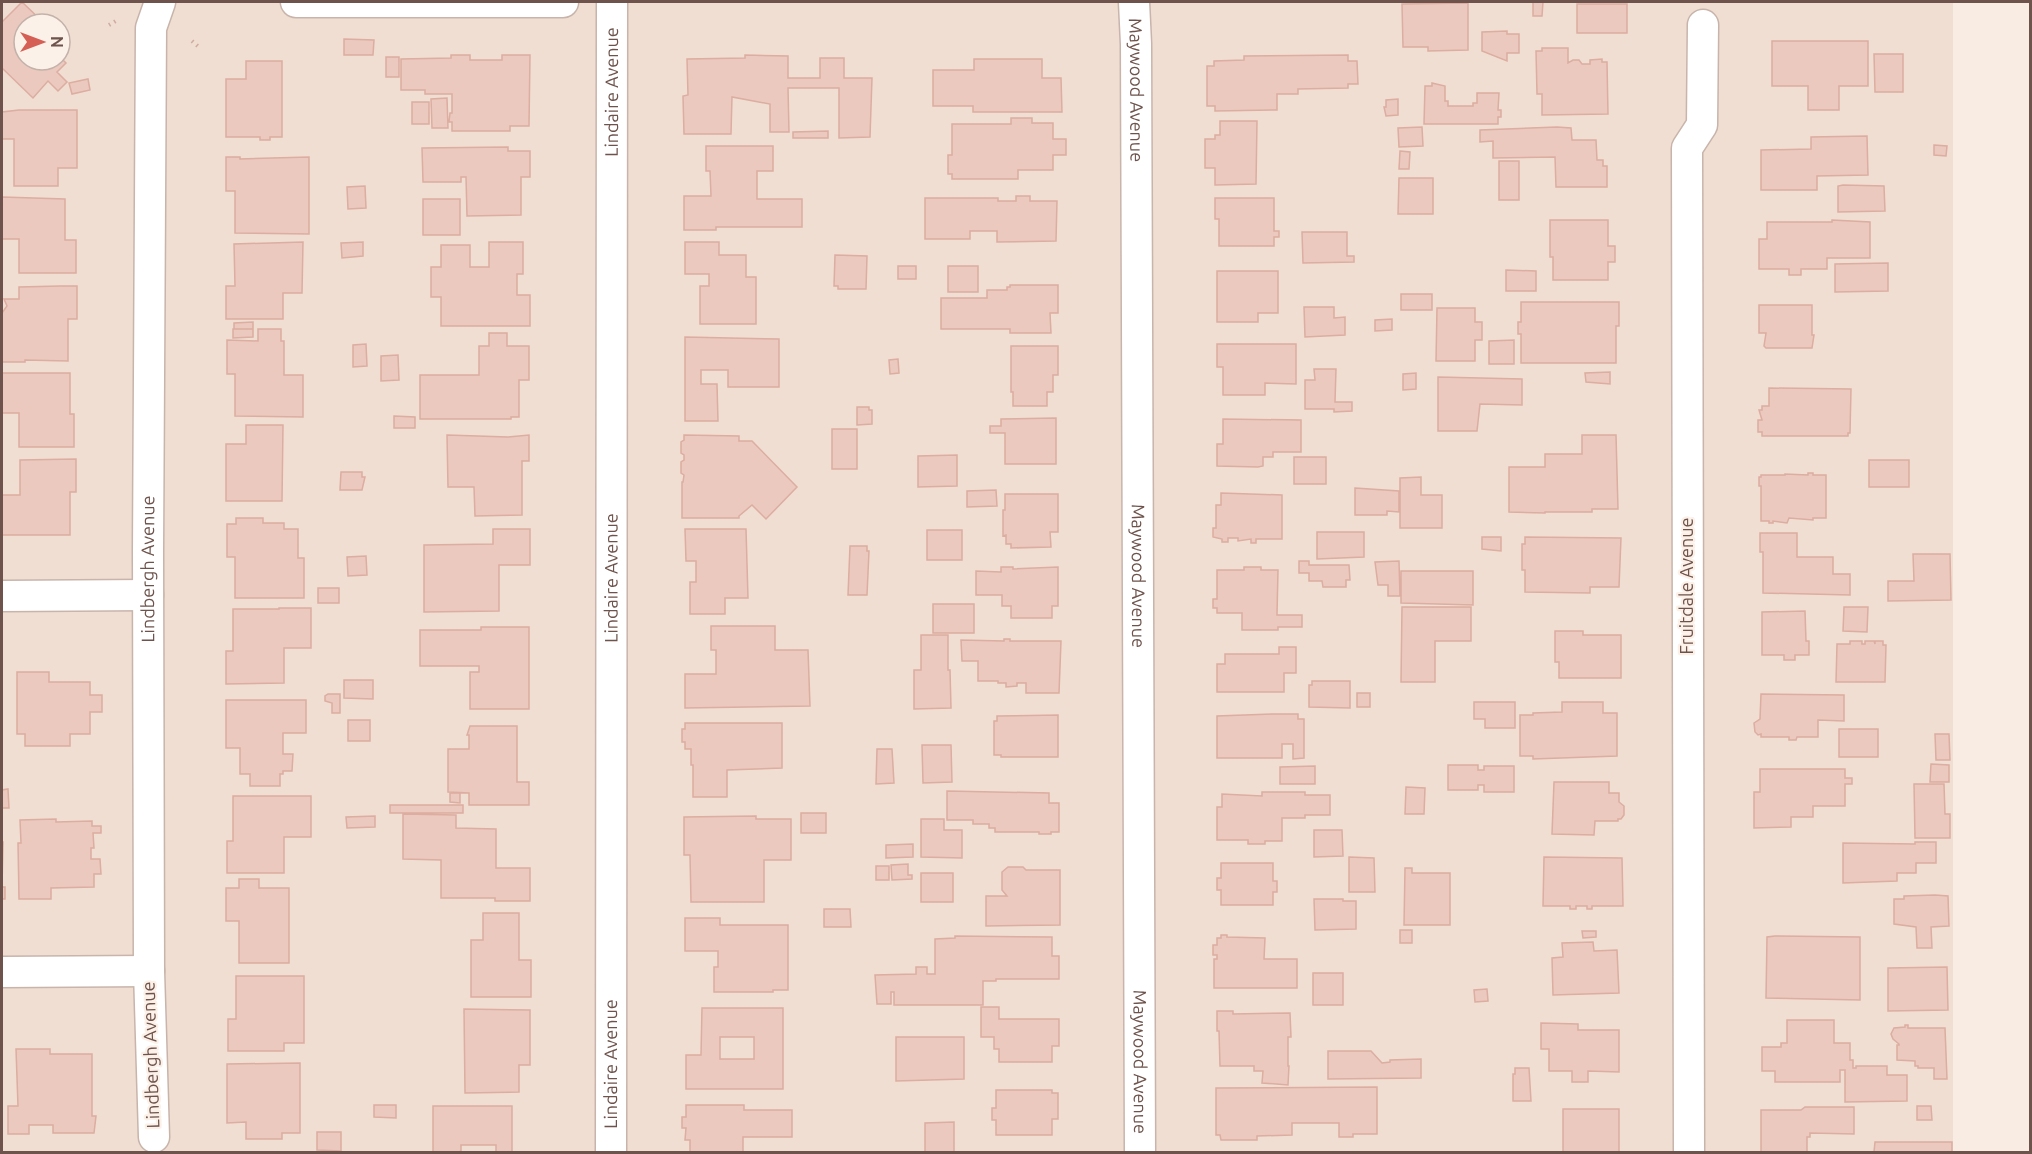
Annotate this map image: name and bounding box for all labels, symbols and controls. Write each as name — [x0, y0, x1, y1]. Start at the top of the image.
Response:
north arrow — [12, 12, 72, 72]
street label: Maywood Avenue — [1126, 17, 1147, 162]
street label: Lindaire Avenue — [601, 27, 621, 157]
text: N — [48, 36, 66, 48]
street label: Lindbergh Avenue — [137, 495, 157, 643]
street label: Maywood Avenue — [1129, 504, 1149, 648]
street label: Lindaire Avenue — [600, 513, 621, 643]
street label: Fruitdale Avenue — [1676, 518, 1696, 654]
street label: Lindbergh Avenue — [137, 981, 163, 1129]
street label: Maywood Avenue — [1130, 990, 1151, 1134]
street label: Lindaire Avenue — [600, 999, 620, 1129]

